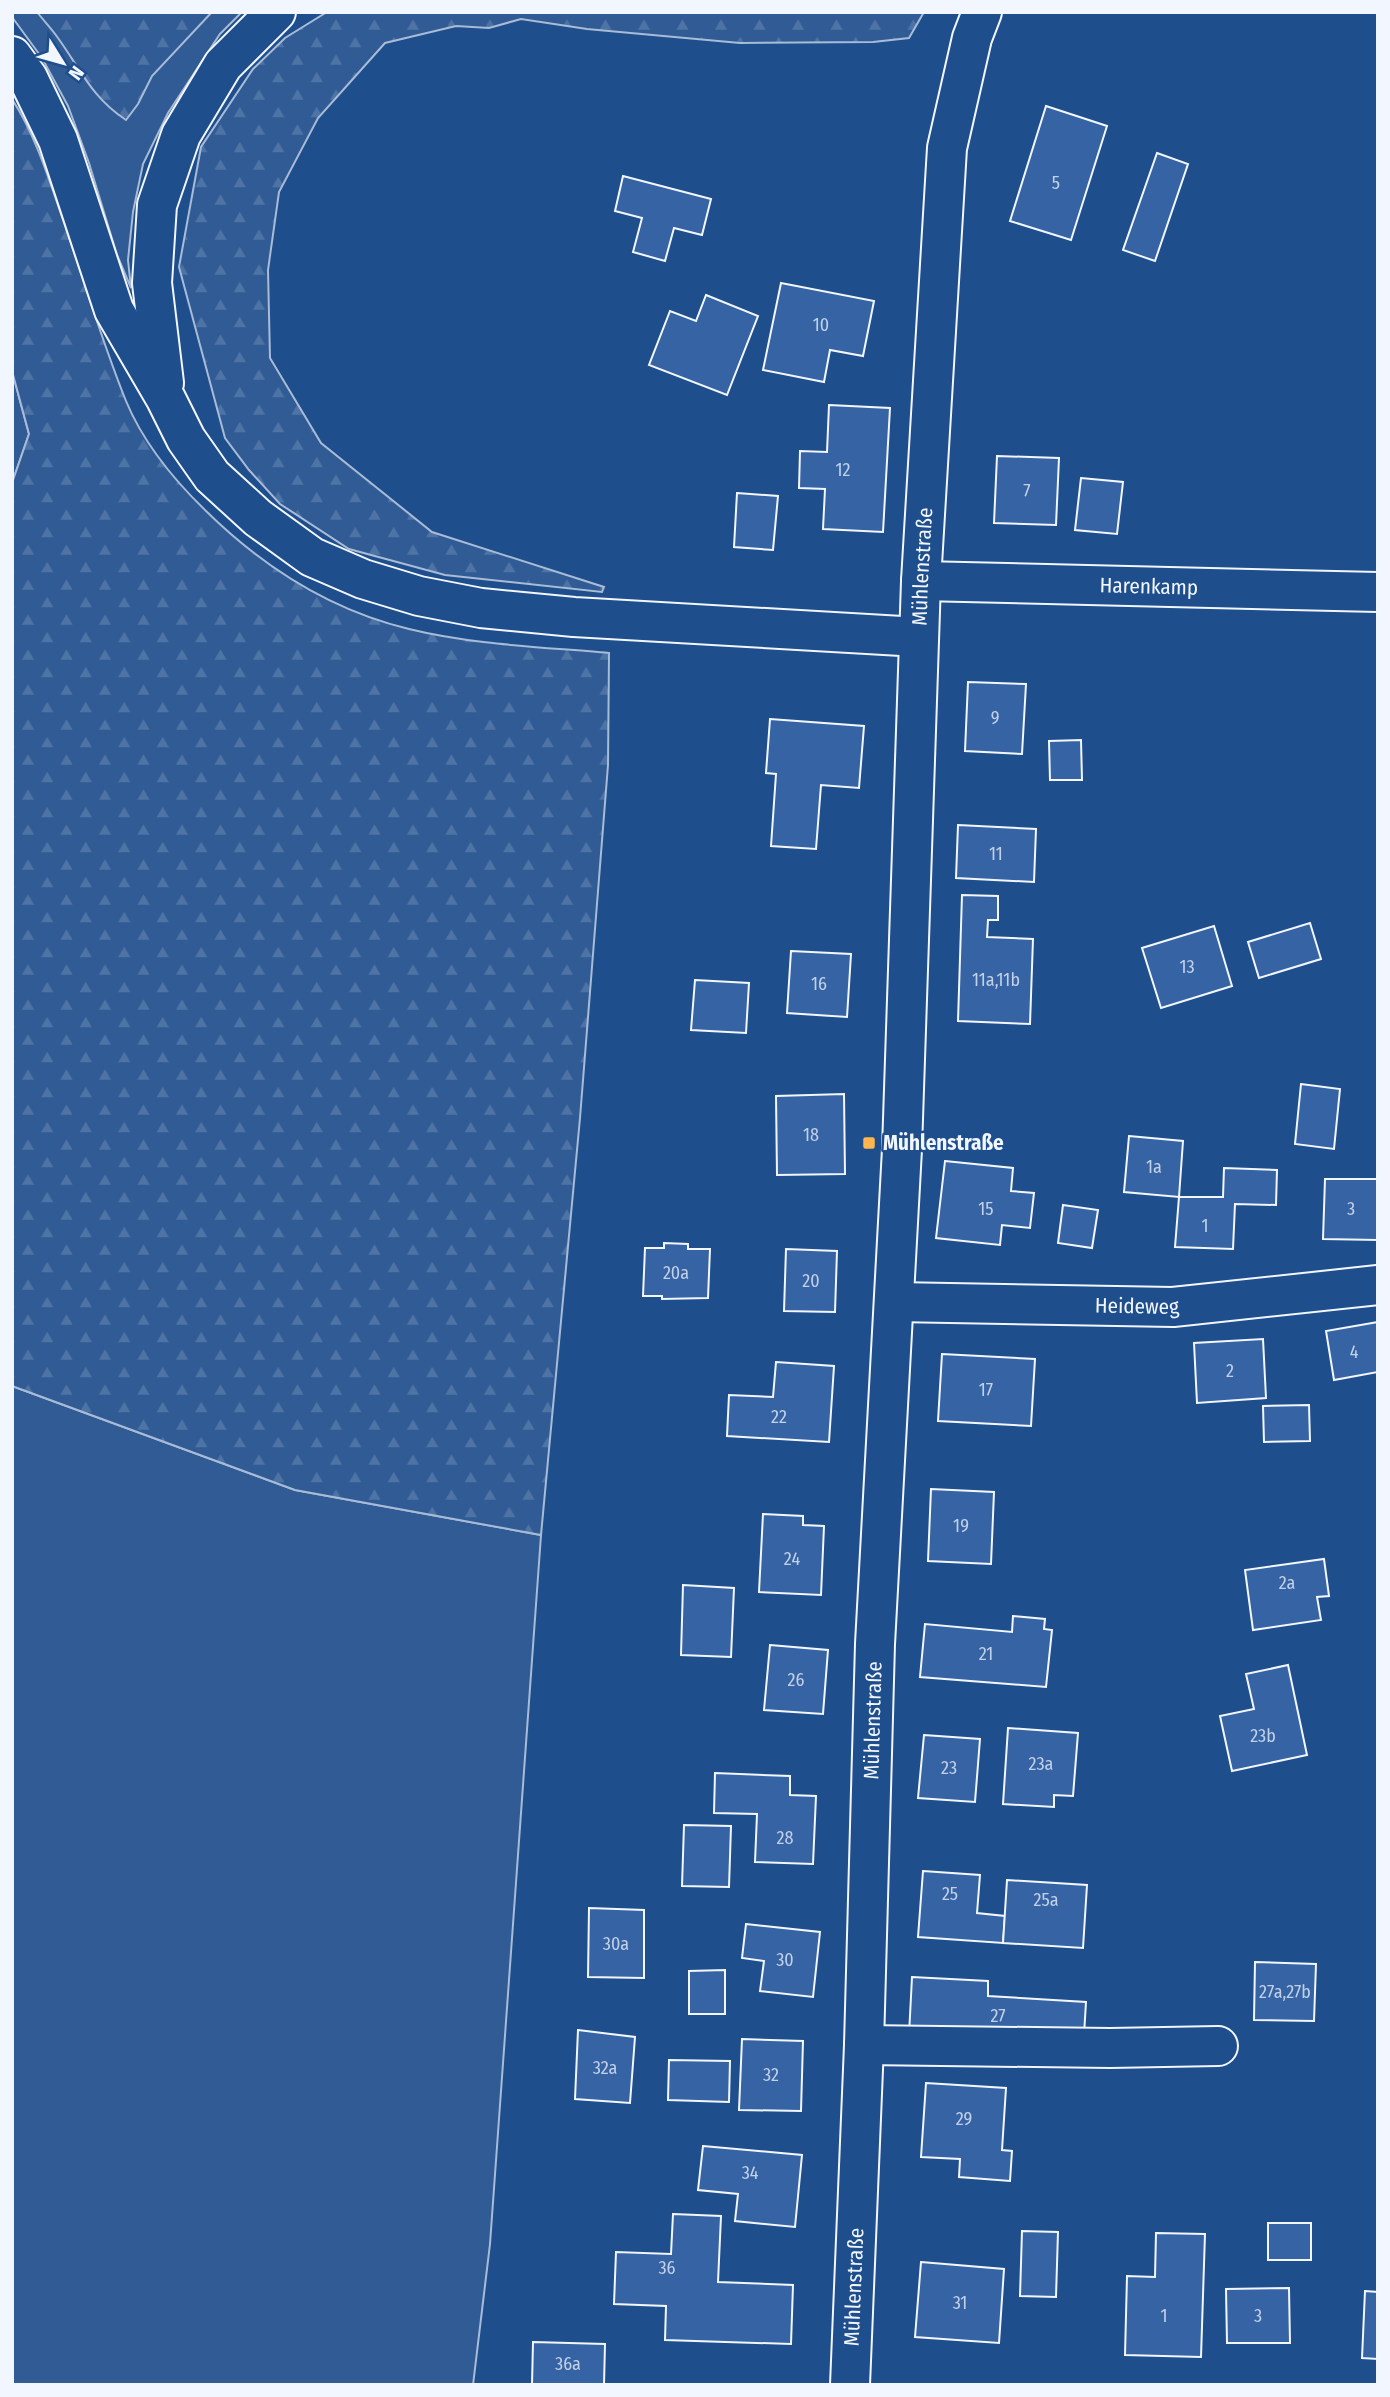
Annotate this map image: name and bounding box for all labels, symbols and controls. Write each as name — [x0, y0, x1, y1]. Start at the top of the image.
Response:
north arrow — [28, 28, 98, 98]
text: N — [64, 61, 89, 84]
house number: 5 — [1052, 172, 1060, 194]
house number: 10 — [813, 314, 829, 336]
house number: 12 — [836, 459, 851, 481]
house number: 7 — [1023, 480, 1031, 502]
street label: Mühlenstraße — [907, 507, 938, 626]
street label: Harenkamp — [1099, 572, 1198, 601]
house number: 9 — [991, 707, 999, 729]
house number: 11 — [989, 843, 1003, 865]
house number: 13 — [1179, 956, 1195, 978]
house number: 11a,11b — [972, 969, 1020, 991]
house number: 16 — [811, 973, 827, 995]
house number: 18 — [803, 1124, 819, 1146]
place label: Mühlenstraße — [883, 1130, 1004, 1156]
marker: Mühlenstraße — [861, 1135, 877, 1151]
house number: 1a — [1146, 1156, 1162, 1178]
house number: 15 — [978, 1198, 994, 1220]
house number: 3 — [1347, 1198, 1355, 1220]
house number: 1 — [1201, 1215, 1209, 1237]
house number: 20a — [663, 1262, 689, 1284]
house number: 20 — [802, 1270, 820, 1292]
street label: Heideweg — [1095, 1293, 1180, 1320]
house number: 4 — [1350, 1341, 1359, 1363]
house number: 2 — [1226, 1360, 1234, 1382]
house number: 17 — [979, 1379, 993, 1401]
house number: 22 — [771, 1406, 787, 1428]
house number: 19 — [953, 1515, 969, 1537]
house number: 24 — [784, 1548, 800, 1570]
house number: 2a — [1279, 1572, 1295, 1594]
house number: 21 — [979, 1643, 993, 1665]
street label: Mühlenstraße — [858, 1661, 888, 1780]
house number: 26 — [788, 1669, 805, 1691]
house number: 23b — [1250, 1725, 1276, 1747]
house number: 23a — [1029, 1753, 1054, 1775]
house number: 23 — [941, 1757, 957, 1779]
house number: 28 — [777, 1827, 793, 1849]
house number: 25 — [942, 1883, 958, 1905]
house number: 25a — [1033, 1889, 1059, 1911]
house number: 30a — [603, 1933, 629, 1955]
house number: 30 — [776, 1949, 794, 1971]
house number: 27a,27b — [1259, 1981, 1311, 2003]
house number: 27 — [990, 2005, 1006, 2027]
house number: 32a — [593, 2057, 617, 2079]
house number: 32 — [763, 2064, 779, 2086]
house number: 29 — [956, 2108, 972, 2130]
house number: 34 — [742, 2162, 759, 2184]
street label: Mühlenstraße — [839, 2227, 869, 2347]
house number: 36 — [658, 2257, 676, 2279]
house number: 31 — [953, 2292, 967, 2314]
house number: 1 — [1160, 2305, 1168, 2327]
house number: 3 — [1254, 2305, 1262, 2327]
house number: 36a — [555, 2353, 581, 2375]

